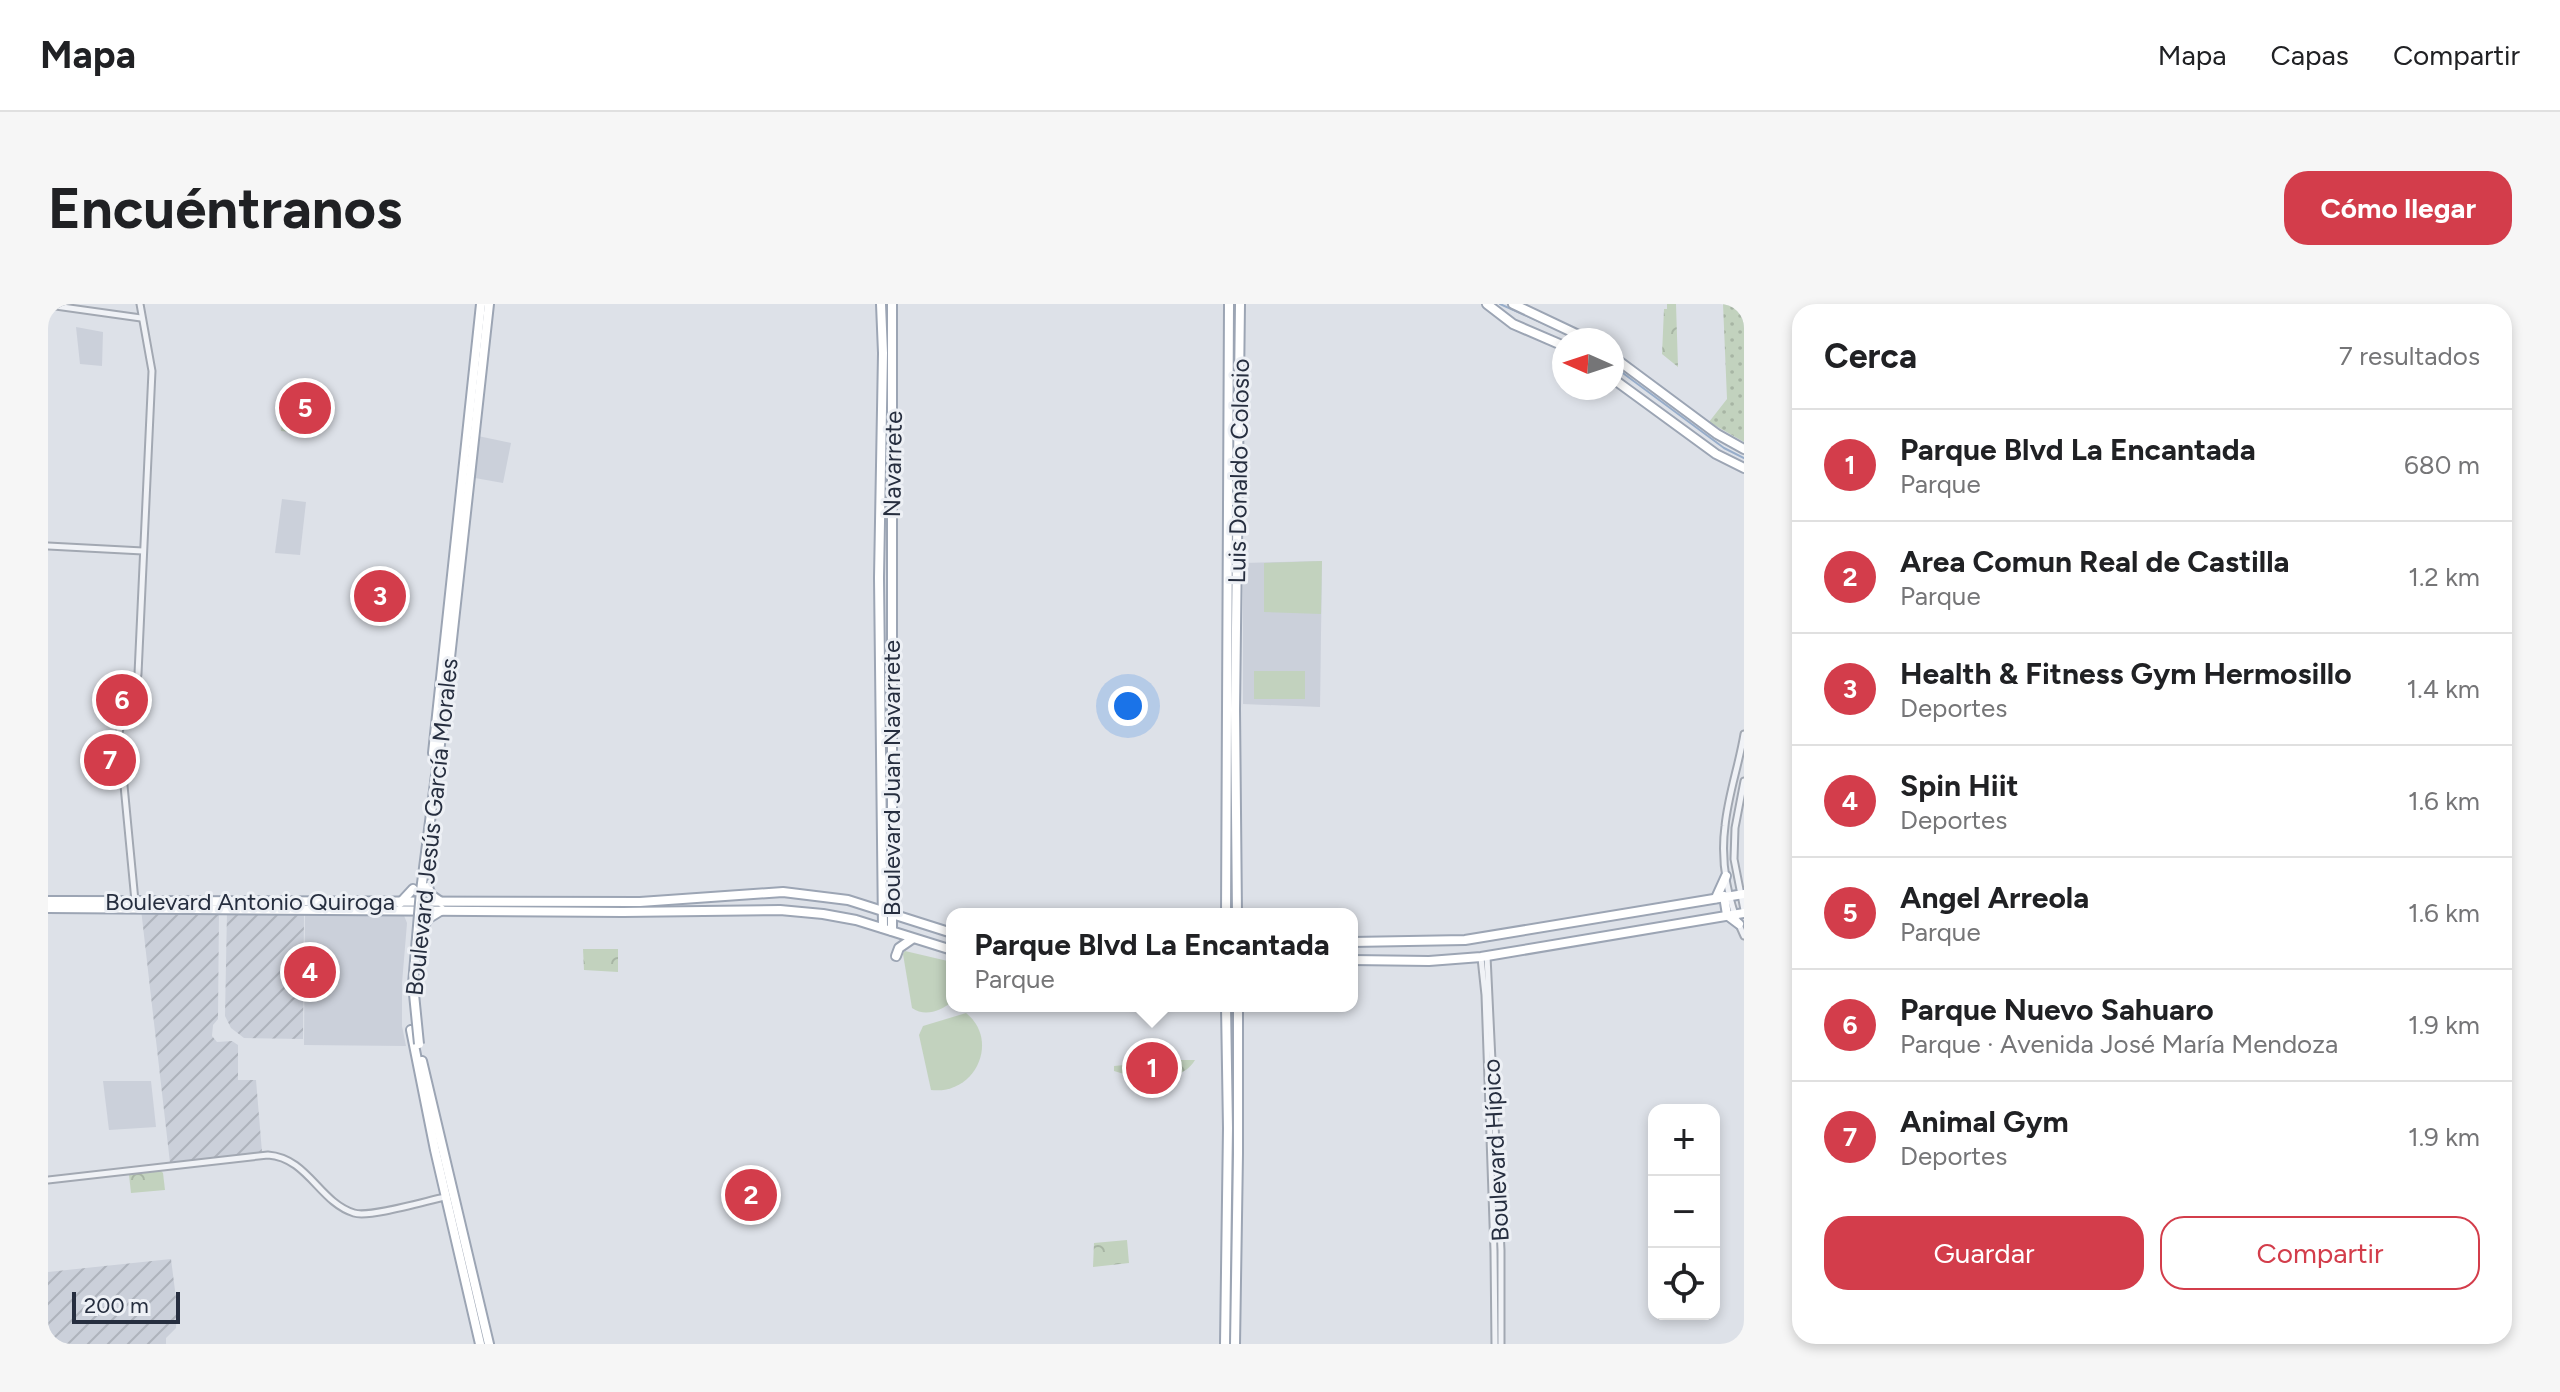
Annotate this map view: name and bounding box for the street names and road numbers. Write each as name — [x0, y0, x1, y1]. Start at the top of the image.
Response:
street label: Luis Donaldo Colosio — [1222, 358, 1255, 584]
street label: Navarrete — [877, 410, 908, 518]
street label: Boulevard Juan Navarrete — [877, 640, 906, 916]
street label: Boulevard Jesús García Morales — [399, 657, 464, 997]
street label: Boulevard Antonio Quiroga — [105, 887, 395, 916]
street label: Boulevard Hípico — [1476, 1058, 1515, 1242]

